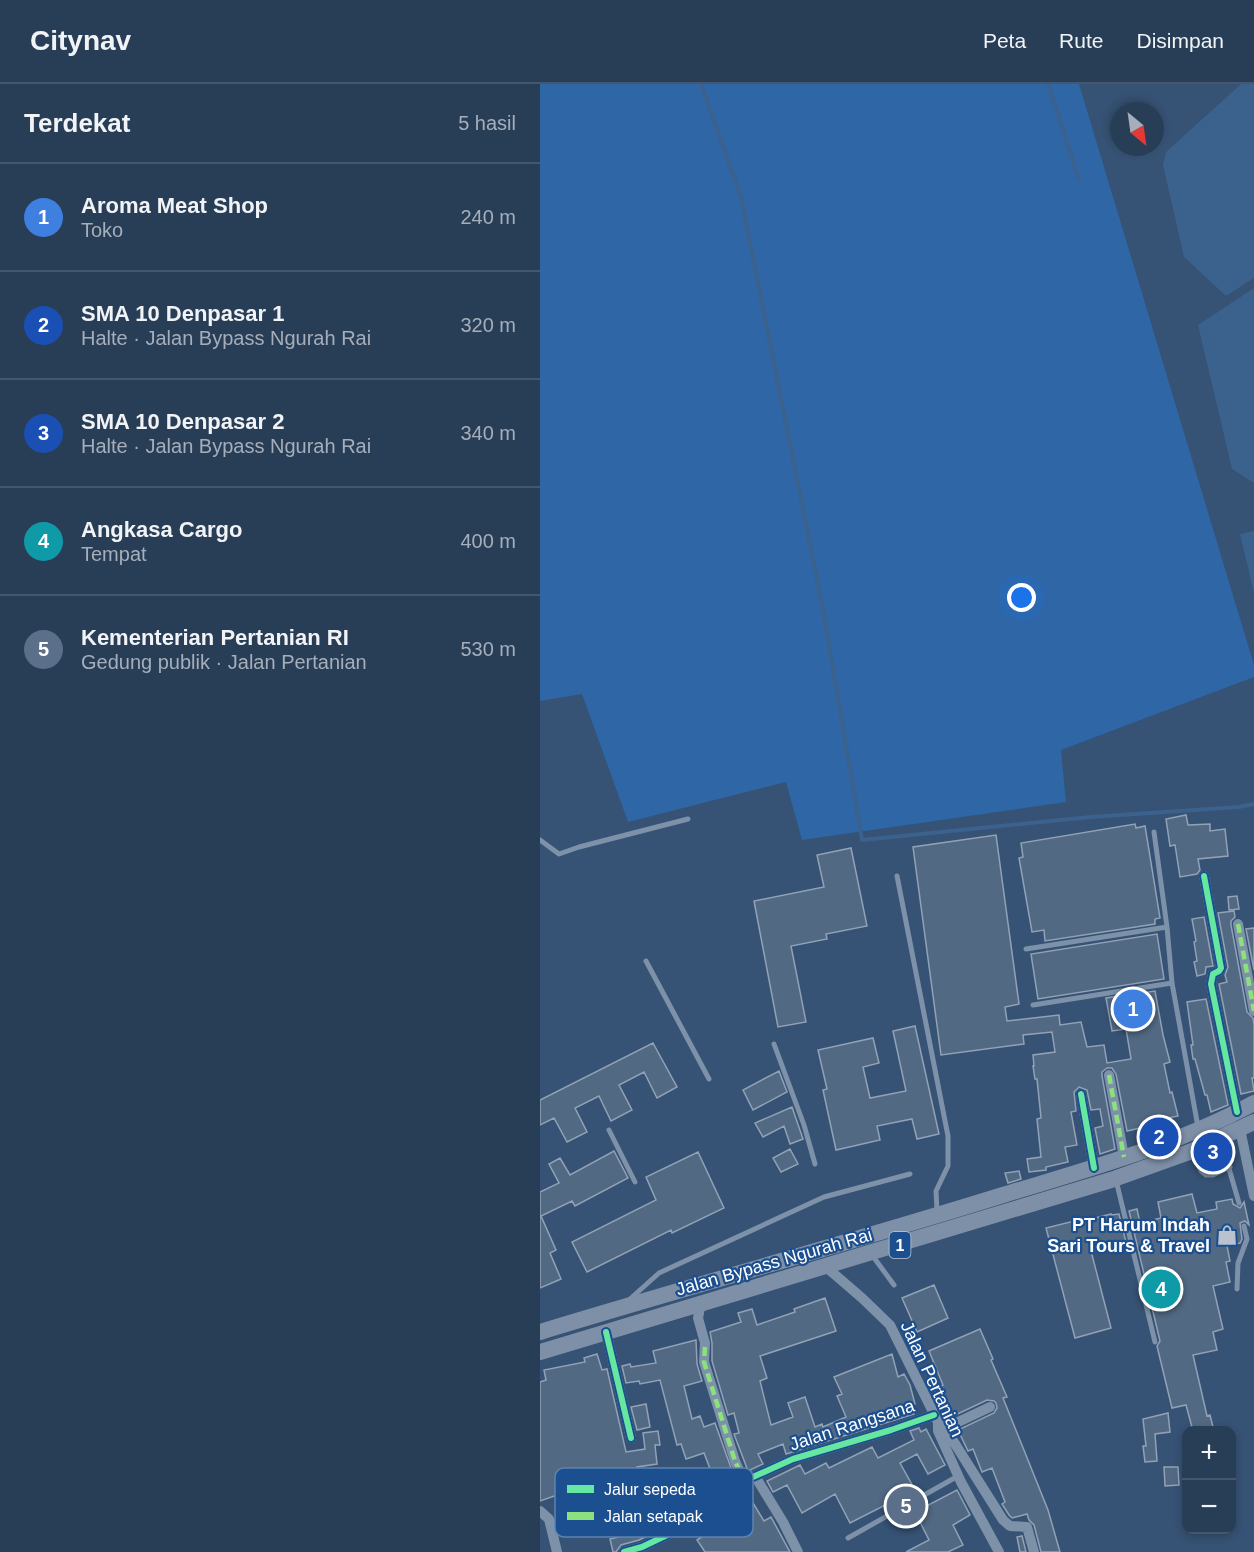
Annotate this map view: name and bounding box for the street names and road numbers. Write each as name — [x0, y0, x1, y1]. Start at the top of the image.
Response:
street label: Jalan Bypass Ngurah Rai — [674, 1224, 874, 1300]
road number: 1 — [890, 1232, 910, 1258]
street label: Jalan Pertanian — [897, 1318, 967, 1440]
street label: Jalan Rangsana — [787, 1395, 918, 1455]

